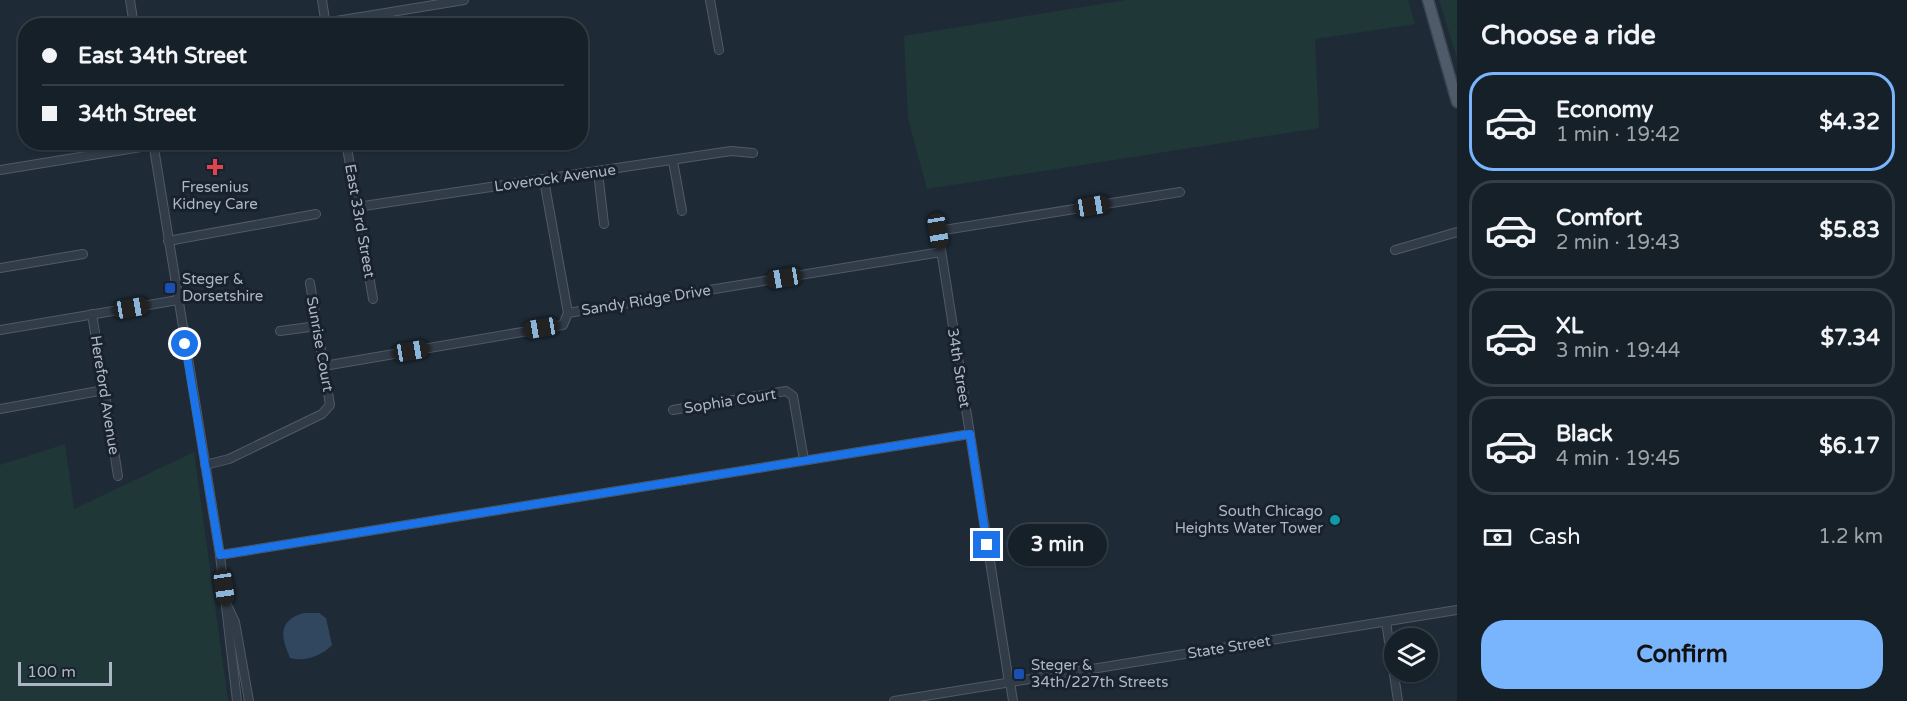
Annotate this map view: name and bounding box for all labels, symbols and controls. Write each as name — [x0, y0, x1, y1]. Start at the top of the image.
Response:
text: Choose a ride — [1481, 19, 1656, 52]
text: East 34th Street — [78, 43, 247, 69]
icon: car — [1484, 95, 1538, 149]
text: Economy — [1556, 97, 1653, 123]
text: 34th Street — [78, 101, 196, 127]
text: $4.32 — [1819, 109, 1880, 135]
text: 1 min · 19:42 — [1556, 123, 1680, 147]
marker: Fresenius Kidney Care — [206, 158, 224, 176]
street label: Loverock Avenue — [493, 161, 617, 195]
street label: East 33rd Street — [341, 163, 379, 280]
place label: Fresenius Kidney Care — [172, 178, 258, 213]
car — [1073, 194, 1111, 218]
icon: car — [1484, 203, 1538, 257]
text: Comfort — [1556, 205, 1642, 231]
car — [926, 212, 950, 250]
text: $5.83 — [1820, 217, 1880, 243]
text: 2 min · 19:43 — [1556, 231, 1680, 255]
car — [765, 266, 803, 290]
place label: Steger & Dorsetshire — [182, 270, 263, 305]
marker: Steger & Dorsetshire — [163, 281, 177, 295]
street label: Sandy Ridge Drive — [580, 281, 712, 319]
street label: Sunrise Court — [303, 295, 337, 393]
car — [112, 296, 150, 320]
icon: car — [1484, 311, 1538, 365]
text: XL — [1556, 313, 1583, 339]
car — [522, 316, 560, 340]
text: $7.34 — [1820, 325, 1880, 351]
street label: 34th Street — [944, 327, 974, 409]
route start — [171, 330, 198, 357]
street label: Hereford Avenue — [87, 334, 123, 456]
car — [392, 339, 430, 363]
text: 3 min · 19:44 — [1556, 339, 1680, 363]
street label: Sophia Court — [683, 385, 778, 417]
icon: car — [1484, 419, 1538, 473]
text: Black — [1556, 421, 1613, 447]
text: $6.17 — [1819, 433, 1880, 459]
text: 4 min · 19:45 — [1556, 447, 1680, 471]
place label: South Chicago Heights Water Tower — [1175, 502, 1323, 537]
marker: South Chicago Heights Water Tower — [1328, 513, 1342, 527]
icon: cash — [1481, 521, 1514, 554]
callout: 3 min — [1008, 524, 1107, 566]
text: Cash — [1529, 524, 1581, 550]
text: 1.2 km — [1818, 525, 1883, 549]
route end — [973, 531, 1000, 558]
text: 3 min — [1031, 533, 1084, 557]
car — [213, 568, 235, 606]
button: Confirm — [1481, 620, 1883, 689]
map controls — [1384, 628, 1438, 682]
button: layers — [1384, 628, 1438, 682]
street label: State Street — [1186, 632, 1272, 662]
place label: Steger & 34th/227th Streets — [1031, 656, 1168, 691]
scale bar — [18, 659, 112, 686]
text: 100 m — [27, 662, 76, 682]
marker: Steger & 34th/227th Streets — [1012, 667, 1026, 681]

